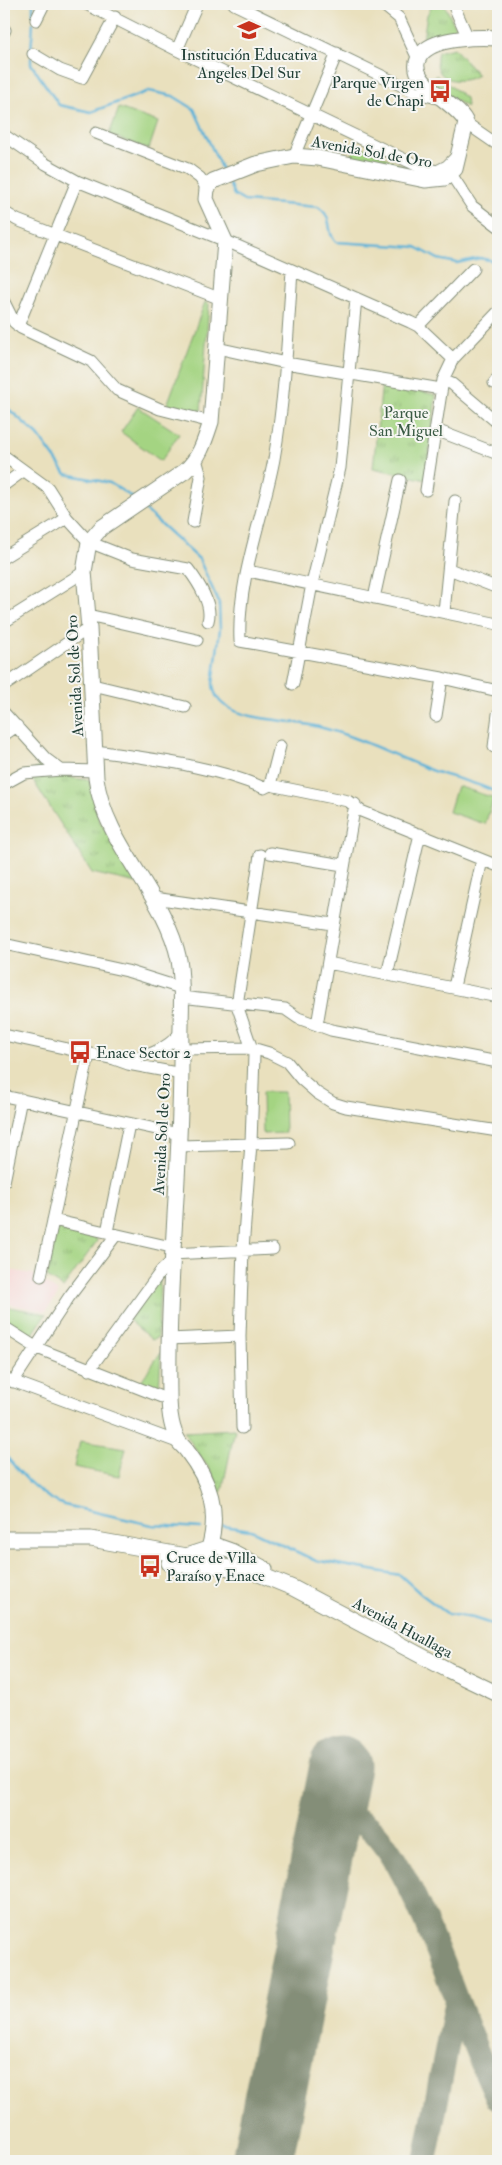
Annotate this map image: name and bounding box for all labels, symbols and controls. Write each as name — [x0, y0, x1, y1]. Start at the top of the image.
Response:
school or university icon: Institución Educativa Angeles Del Sur — [236, 17, 262, 43]
place label: Institución Educativa Angeles Del Sur — [181, 45, 318, 83]
place label: Parque Virgen de Chapi — [332, 73, 424, 112]
bus stop icon: Parque Virgen de Chapi — [427, 78, 453, 104]
street label: Avenida Sol de Oro — [309, 131, 434, 172]
park label: Parque San Miguel — [369, 403, 443, 441]
street label: Avenida Sol de Oro — [62, 614, 88, 738]
bus stop icon: Enace Sector 2 — [67, 1039, 93, 1065]
place label: Enace Sector 2 — [96, 1043, 191, 1063]
street label: Avenida Sol de Oro — [149, 1072, 175, 1197]
place label: Cruce de Villa Paraíso y Enace — [166, 1548, 265, 1586]
bus stop icon: Cruce de Villa Paraíso y Enace — [137, 1553, 163, 1579]
street label: Avenida Huallaga — [348, 1593, 456, 1663]

